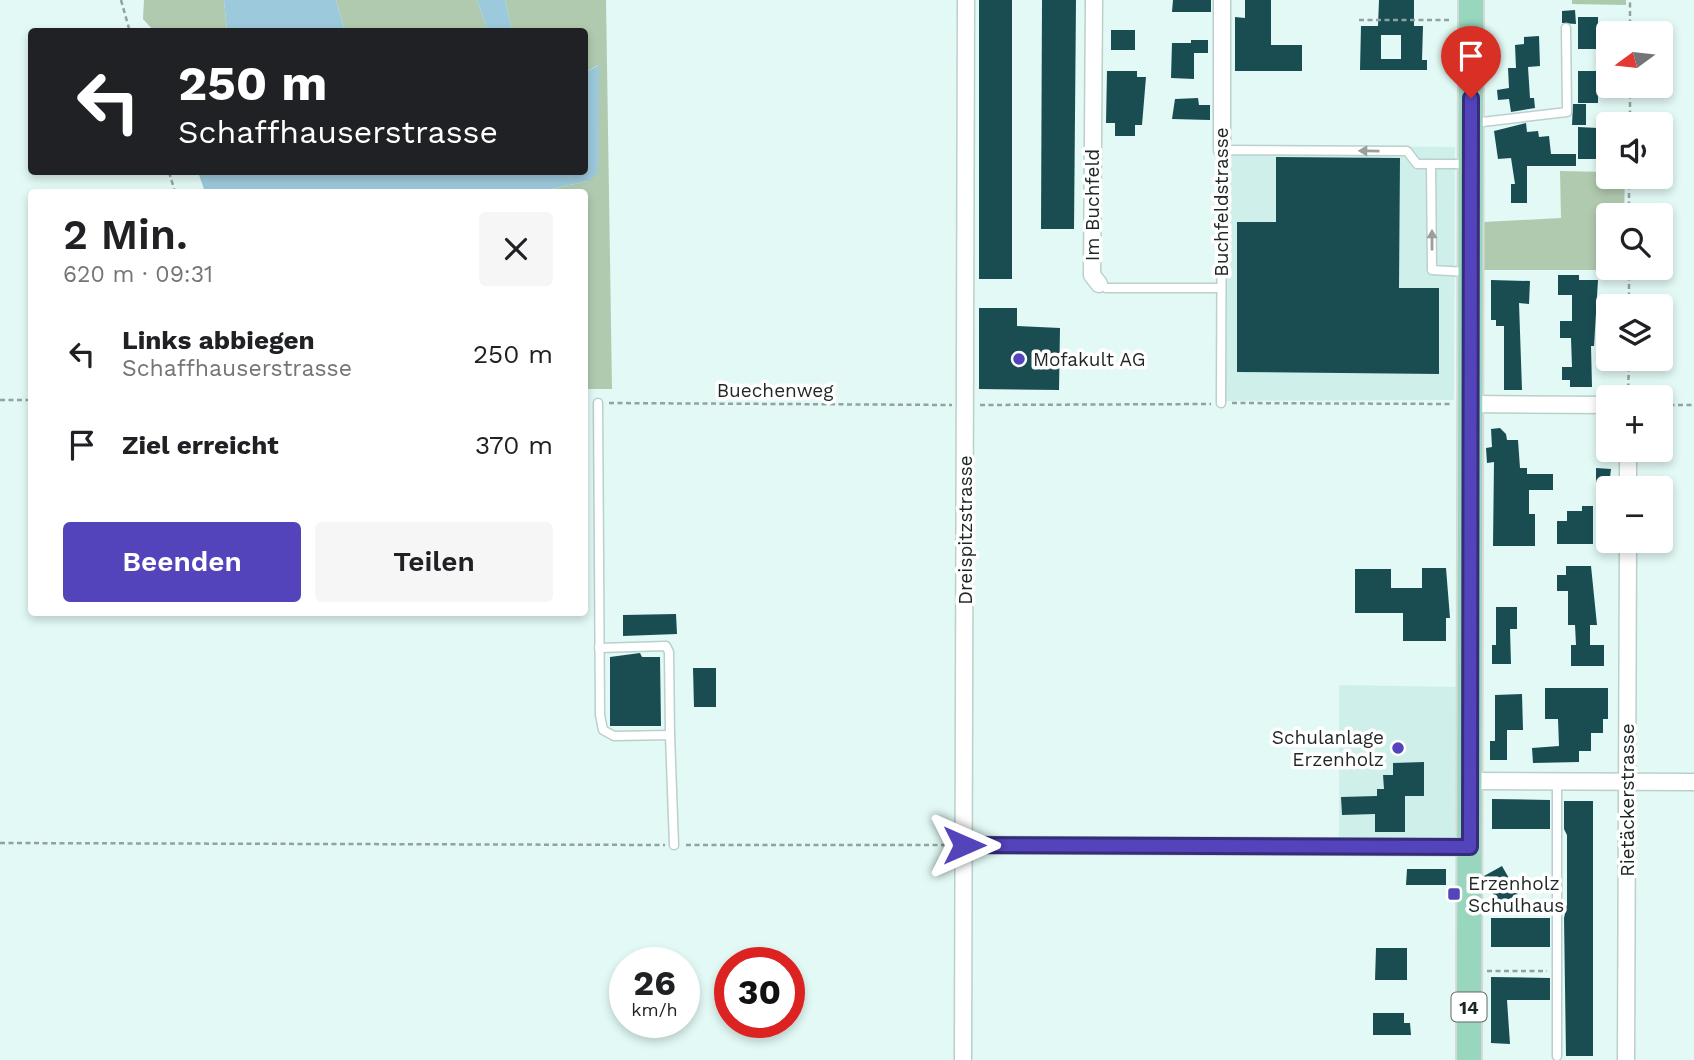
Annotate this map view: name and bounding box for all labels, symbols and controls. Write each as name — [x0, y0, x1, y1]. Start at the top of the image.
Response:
north arrow — [1596, 21, 1673, 98]
map controls — [1596, 21, 1673, 553]
pin — [1441, 26, 1501, 98]
icon: arrive — [1452, 37, 1490, 75]
text: 250 m — [178, 54, 327, 112]
icon: left — [63, 56, 154, 147]
button: sound — [1596, 112, 1673, 189]
text: Schaffhauserstrasse — [178, 113, 498, 151]
street label: Buchfeldstrasse — [1210, 127, 1233, 277]
one-way arrow — [1358, 145, 1380, 157]
street label: Im Buchfeld — [1081, 149, 1104, 261]
button: search — [1596, 203, 1673, 280]
text: 2 Min. — [63, 210, 188, 259]
button: close — [479, 212, 553, 286]
one-way arrow — [1426, 229, 1437, 251]
text: 620 m · 09:31 — [63, 261, 213, 288]
button: layers — [1596, 294, 1673, 371]
text: Links abbiegen — [122, 325, 315, 355]
icon: left — [63, 335, 101, 373]
text: 250 m — [473, 339, 553, 369]
place label: Mofakult AG — [1033, 348, 1145, 371]
marker: Mofakult AG — [1011, 351, 1027, 367]
text: Schaffhauserstrasse — [122, 355, 352, 382]
street label: Buechenweg — [717, 379, 834, 402]
button: + — [1596, 385, 1673, 462]
icon: arrive — [63, 426, 101, 464]
text: Ziel erreicht — [122, 430, 279, 460]
text: 370 m — [475, 430, 553, 460]
street label: Dreispitzstrasse — [954, 455, 977, 605]
button: − — [1596, 476, 1673, 553]
button: Beenden — [63, 522, 301, 602]
button: Teilen — [315, 522, 553, 602]
street label: Rietäckerstrasse — [1616, 723, 1639, 877]
place label: Schulanlage Erzenholz — [1272, 726, 1384, 771]
marker: Schulanlage Erzenholz — [1390, 740, 1406, 756]
position arrow — [927, 808, 1001, 882]
place label: Erzenholz Schulhaus — [1468, 872, 1564, 917]
marker: Erzenholz Schulhaus — [1446, 886, 1462, 902]
speed limit sign: 30 — [714, 947, 805, 1038]
text: 26 — [633, 962, 676, 1004]
road number: 14 — [1452, 992, 1486, 1022]
text: km/h — [631, 999, 678, 1020]

